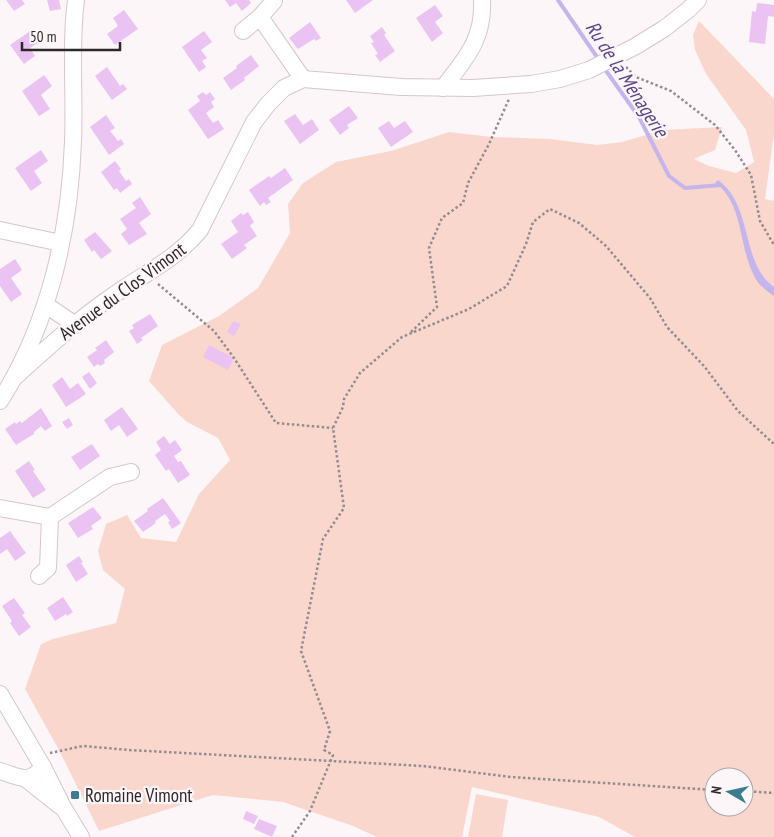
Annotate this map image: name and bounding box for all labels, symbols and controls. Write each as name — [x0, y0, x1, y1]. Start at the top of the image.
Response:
water label: Ru de la Ménagerie — [580, 16, 675, 143]
scale bar — [22, 20, 120, 52]
text: 50 m — [30, 27, 56, 46]
street label: Avenue du Clos Vimont — [54, 236, 191, 345]
north arrow — [704, 767, 754, 817]
place label: Romaine Vimont — [85, 783, 193, 807]
text: N — [707, 785, 726, 795]
marker: Romaine Vimont — [69, 789, 81, 801]

